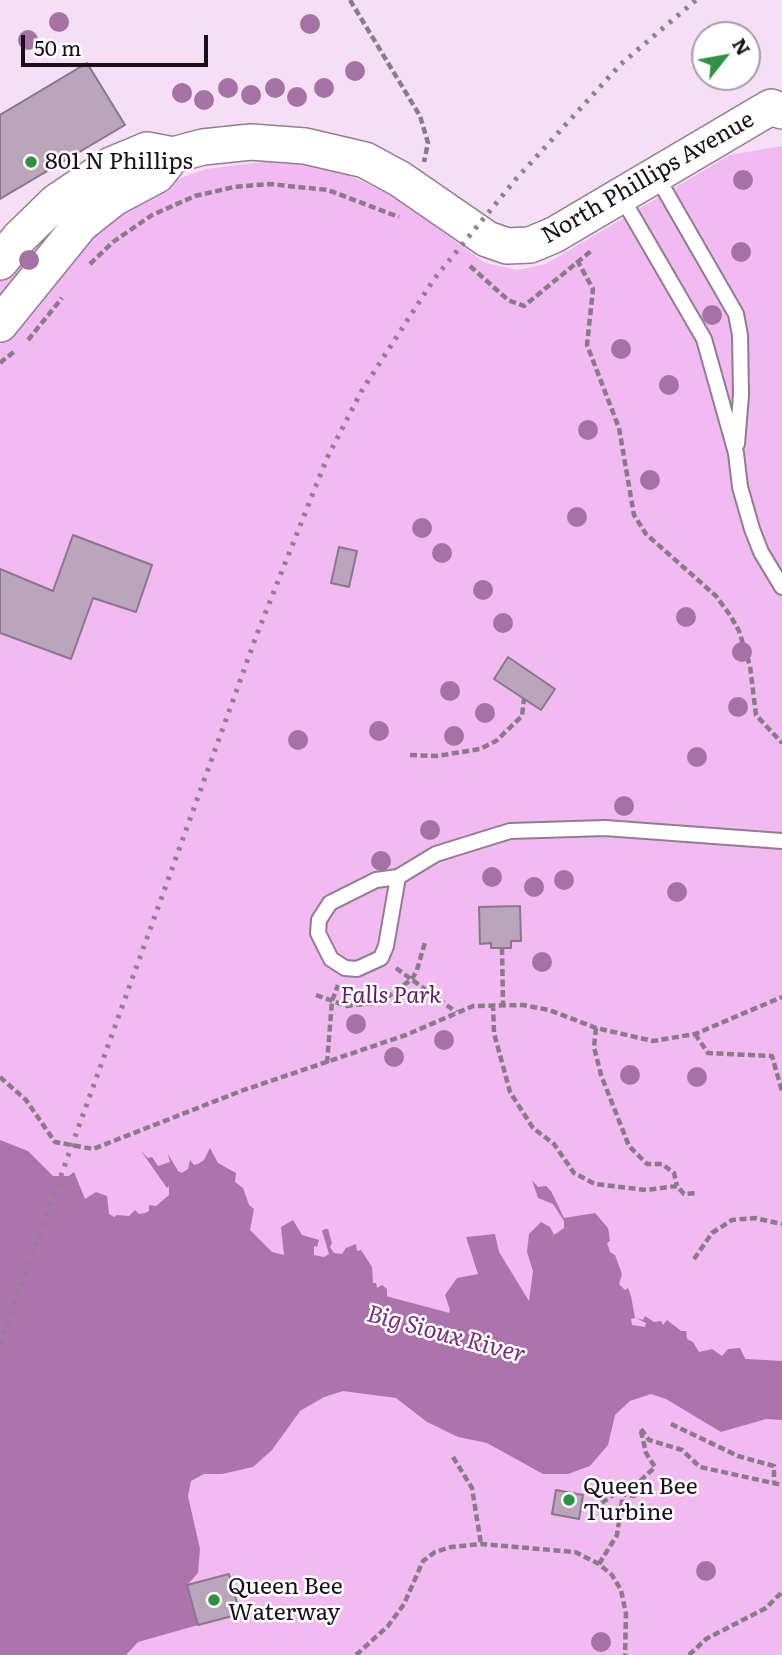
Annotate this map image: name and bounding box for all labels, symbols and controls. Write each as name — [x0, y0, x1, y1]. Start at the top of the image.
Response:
scale bar — [24, 21, 212, 65]
north arrow — [691, 21, 761, 91]
text: 50 m — [34, 31, 81, 62]
text: N — [726, 32, 758, 60]
street label: North Phillips Avenue — [537, 106, 759, 250]
place label: 801 N Phillips — [45, 148, 193, 176]
marker: 801 N Phillips — [23, 154, 39, 170]
park label: Falls Park — [340, 982, 442, 1010]
water label: Big Sioux River — [364, 1300, 528, 1370]
place label: Queen Bee Turbine — [583, 1473, 698, 1527]
marker: Queen Bee Turbine — [561, 1492, 577, 1508]
place label: Queen Bee Waterway — [228, 1573, 343, 1627]
marker: Queen Bee Waterway — [206, 1592, 222, 1608]

